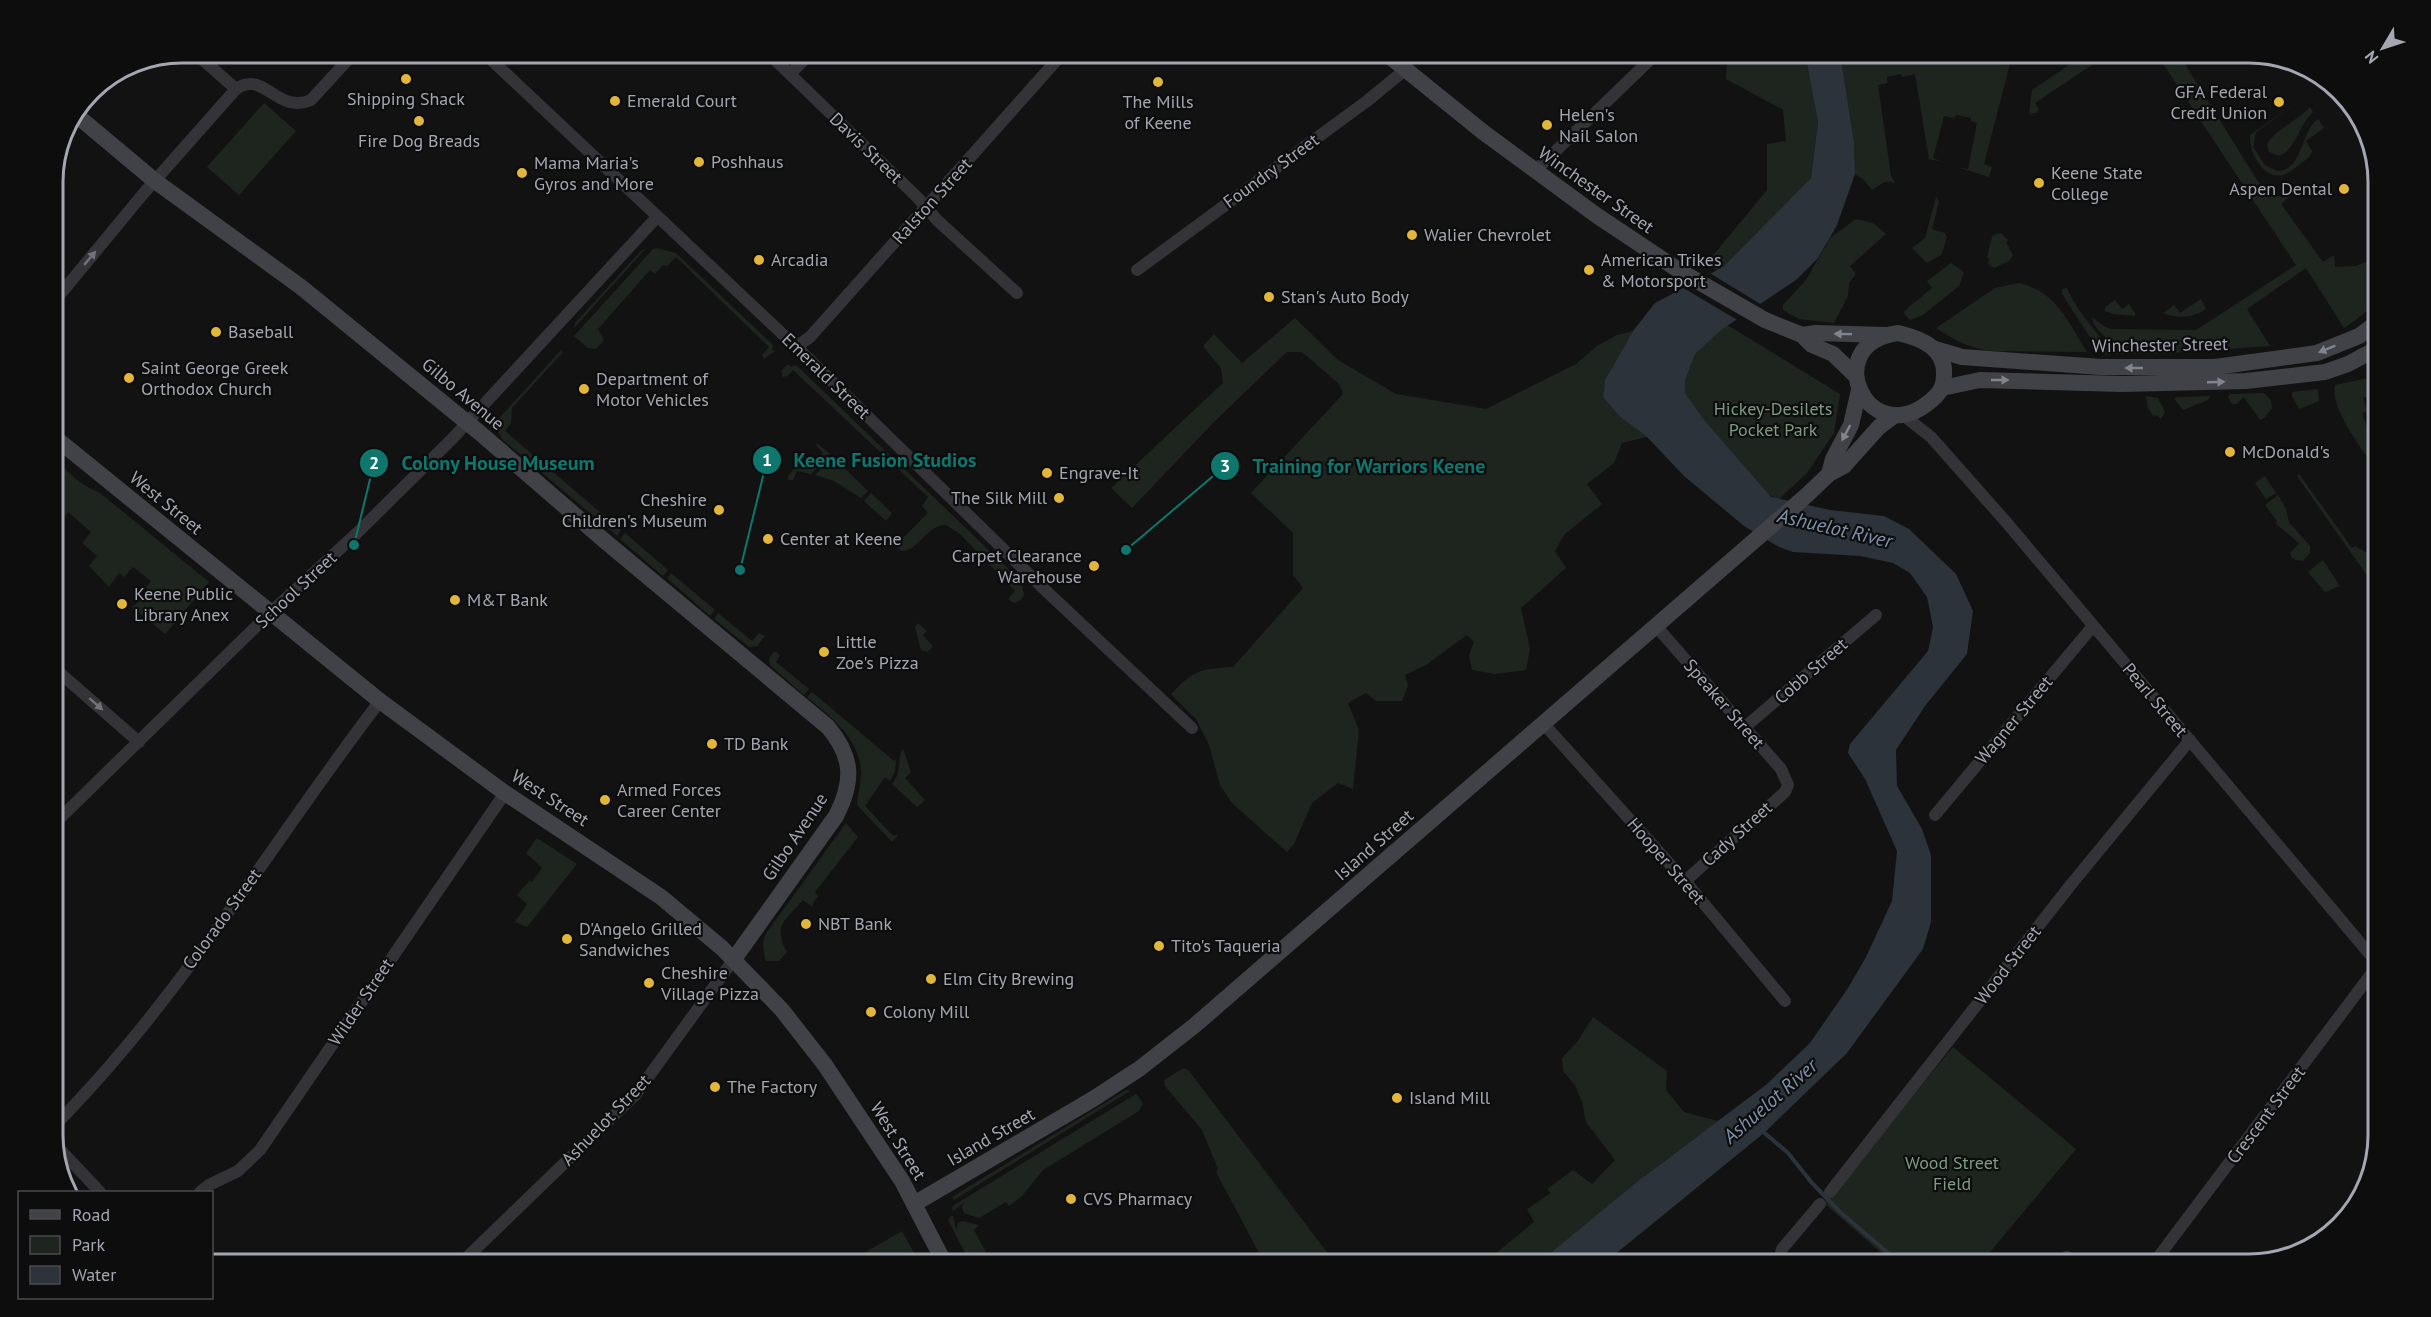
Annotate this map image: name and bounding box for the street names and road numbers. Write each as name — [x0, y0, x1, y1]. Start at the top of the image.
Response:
street label: Davis Street — [825, 107, 908, 188]
street label: Foundry Street — [1218, 128, 1323, 213]
street label: Winchester Street — [1534, 141, 1659, 238]
street label: Ralston Street — [887, 153, 976, 249]
street label: Emerald Street — [777, 328, 875, 424]
street label: Winchester Street — [2092, 332, 2228, 357]
street label: Gilbo Avenue — [417, 352, 509, 435]
street label: West Street — [125, 466, 208, 539]
street label: School Street — [250, 546, 341, 633]
street label: Cobb Street — [1769, 633, 1852, 709]
street label: Speaker Street — [1679, 654, 1770, 753]
street label: Pearl Street — [2118, 658, 2193, 741]
street label: Wagner Street — [1970, 671, 2057, 769]
street label: West Street — [507, 764, 593, 831]
street label: Gilbo Avenue — [757, 788, 832, 885]
street label: Cady Street — [1697, 796, 1777, 871]
street label: Island Street — [1329, 804, 1418, 885]
street label: Hooper Street — [1623, 813, 1710, 909]
street label: Colorado Street — [177, 864, 266, 974]
street label: Wood Street — [1970, 921, 2046, 1009]
street label: Wilder Street — [323, 954, 398, 1050]
street label: Crescent Street — [2221, 1061, 2310, 1168]
street label: Ashuelot Street — [556, 1069, 655, 1170]
street label: West Street — [865, 1097, 931, 1184]
street label: Island Street — [943, 1102, 1039, 1171]

